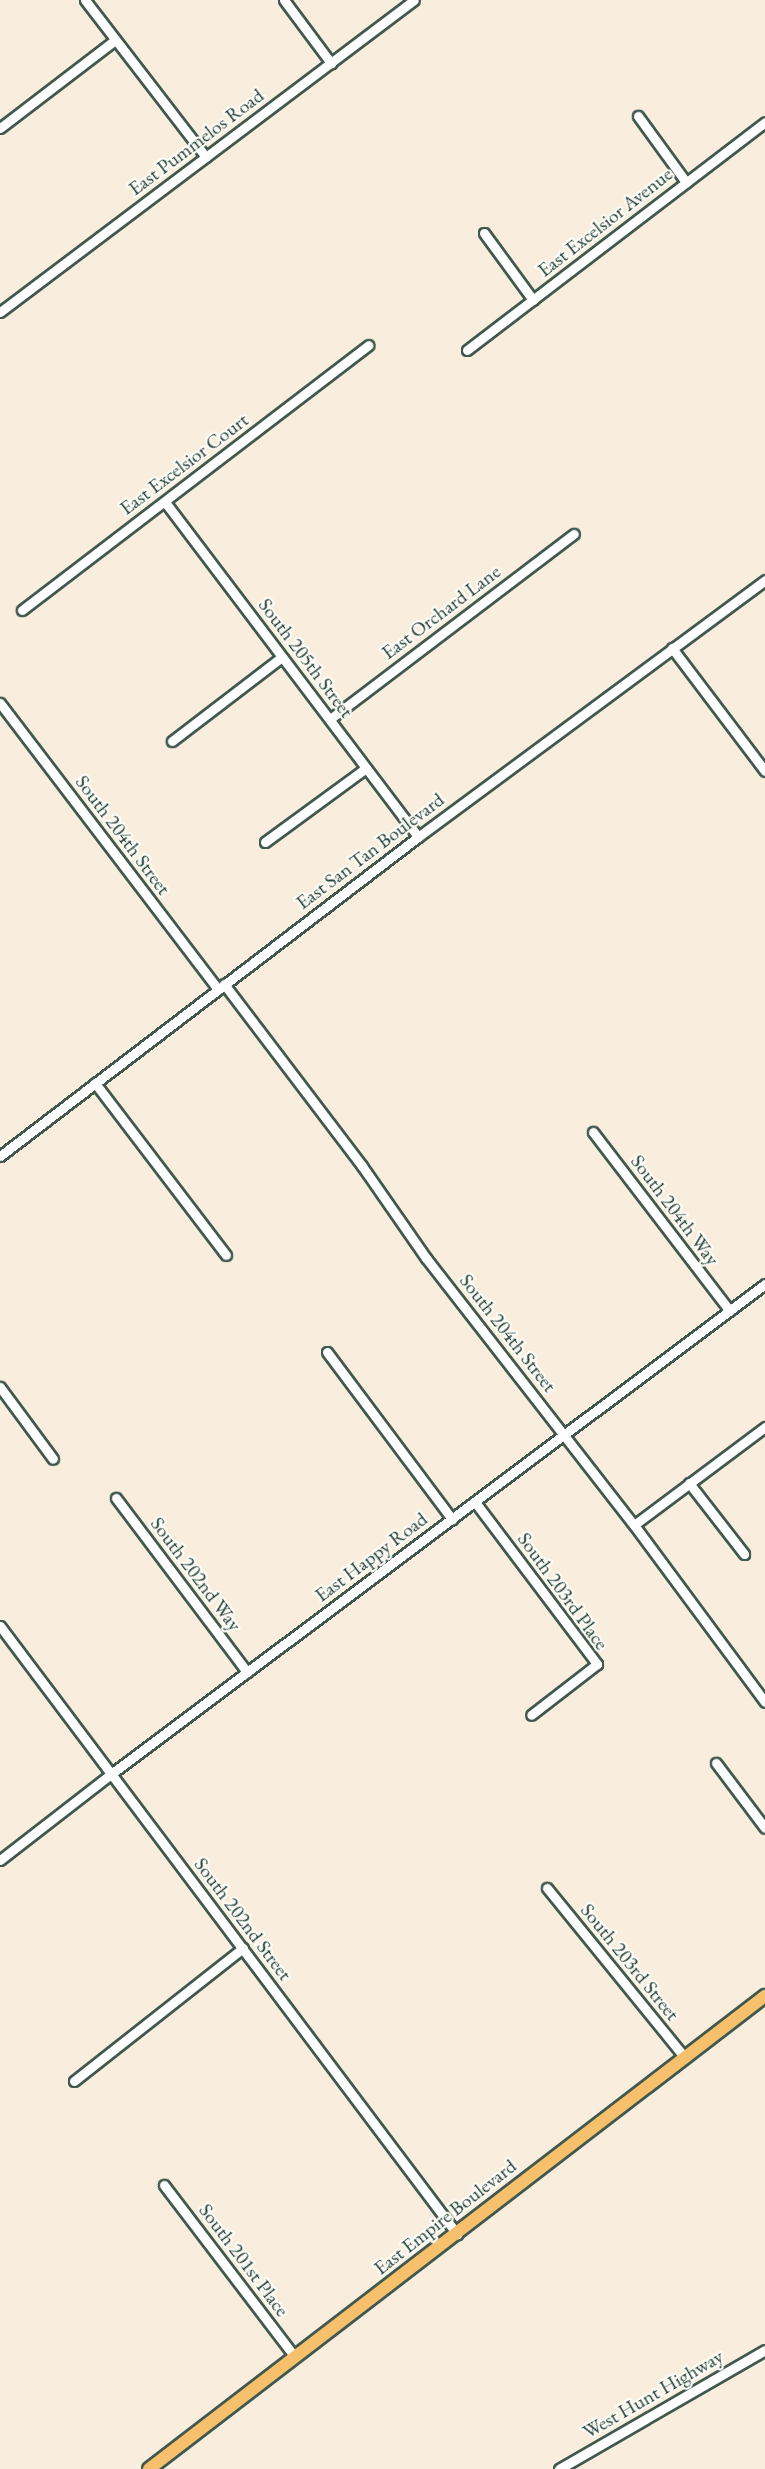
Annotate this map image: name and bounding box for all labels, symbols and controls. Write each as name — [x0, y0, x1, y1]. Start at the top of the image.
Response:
street label: East Pummelos Road — [124, 83, 268, 201]
street label: East Excelsior Avenue — [533, 162, 677, 282]
street label: East Excelsior Court — [115, 408, 253, 520]
street label: East Orchard Lane — [377, 559, 505, 665]
street label: South 205th Street — [253, 593, 359, 723]
street label: South 204th Street — [70, 770, 176, 900]
street label: East San Tan Boulevard — [291, 787, 449, 915]
street label: South 204th Way — [626, 1150, 724, 1270]
street label: South 204th Street — [454, 1269, 562, 1397]
street label: East Happy Road — [310, 1507, 432, 1607]
street label: South 202nd Way — [145, 1512, 247, 1636]
street label: South 203rd Place — [512, 1528, 614, 1654]
street label: South 202nd Street — [189, 1853, 297, 1985]
street label: South 203rd Street — [575, 1899, 685, 2025]
street label: East Empire Boulevard — [369, 2154, 521, 2280]
street label: South 201st Place — [194, 2199, 294, 2321]
street label: West Hunt Highway — [579, 2344, 727, 2444]

